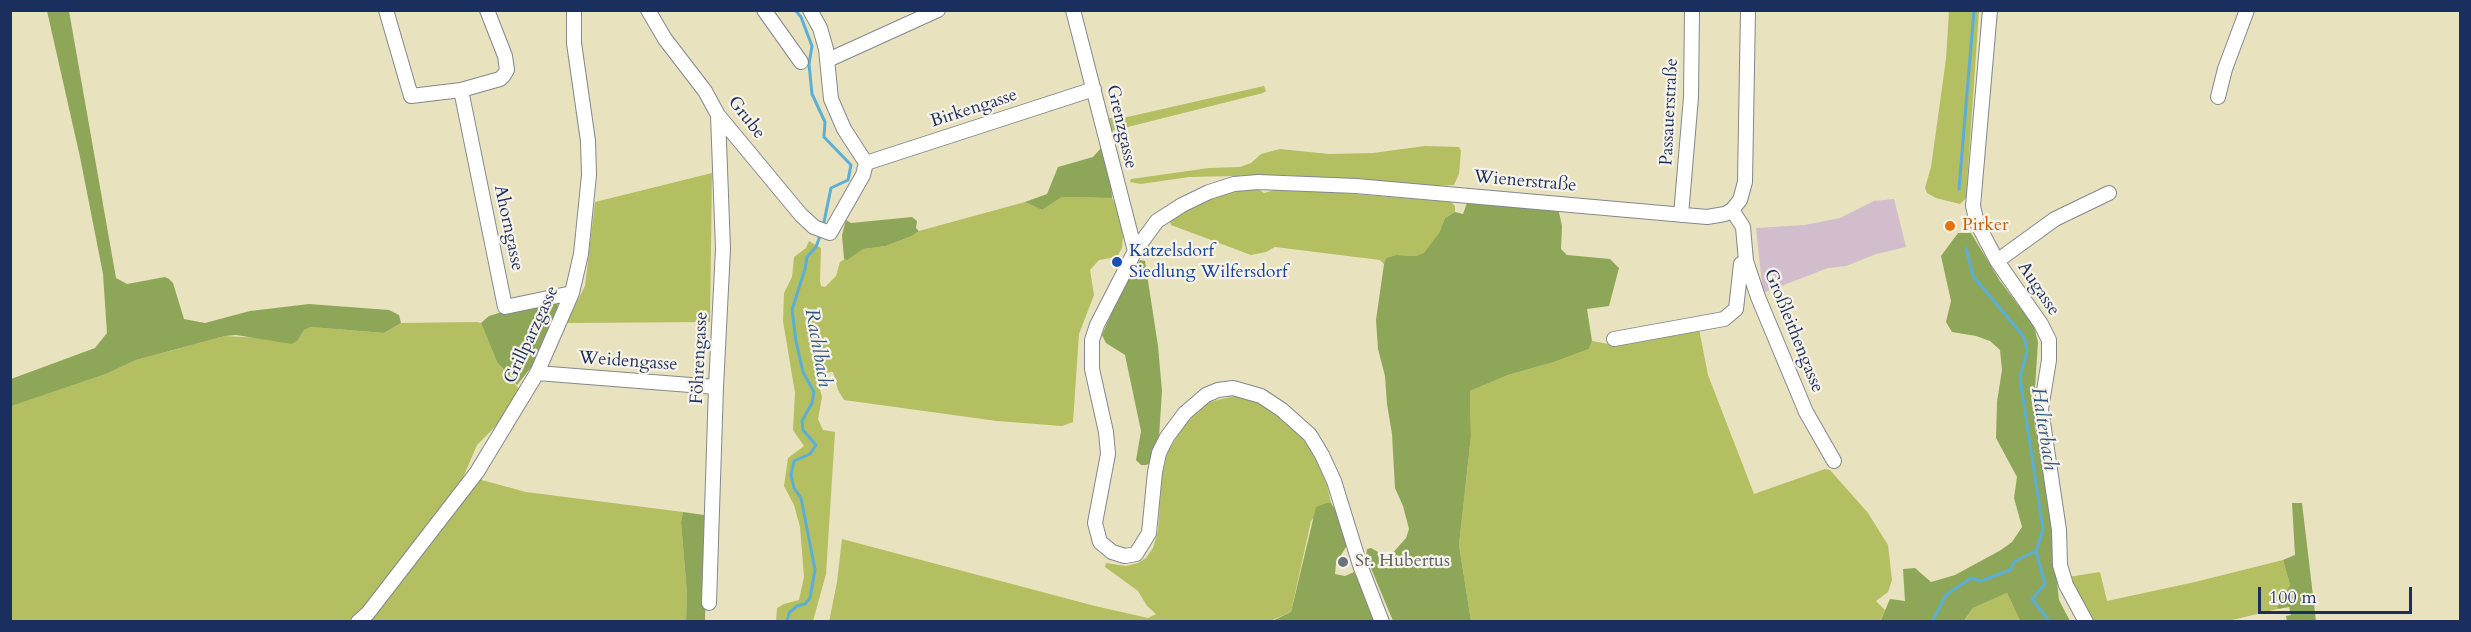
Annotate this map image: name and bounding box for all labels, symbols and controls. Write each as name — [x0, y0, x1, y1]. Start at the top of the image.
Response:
street label: Passauerstraße — [1656, 58, 1684, 166]
street label: Grenzgasse — [1101, 83, 1141, 171]
street label: Birkengasse — [928, 85, 1020, 133]
street label: Grube — [723, 92, 769, 144]
street label: Wienerstraße — [1473, 167, 1577, 197]
street label: Ahorngasse — [488, 183, 528, 273]
place label: Pirker — [1962, 215, 2009, 237]
marker: Pirker — [1943, 219, 1957, 233]
place label: Katzelsdorf Siedlung Wilfersdorf — [1129, 241, 1288, 284]
marker: Katzelsdorf Siedlung Wilfersdorf — [1110, 255, 1124, 269]
street label: Augasse — [2012, 258, 2064, 320]
street label: Großleithengasse — [1758, 266, 1828, 396]
street label: Grillparzgasse — [500, 283, 564, 387]
water label: Rachlbach — [798, 307, 836, 389]
street label: Föhrengasse — [687, 311, 713, 405]
street label: Weidengasse — [578, 348, 678, 376]
water label: Halterbach — [2025, 386, 2061, 472]
place label: St. Hubertus — [1355, 551, 1450, 573]
marker: St. Hubertus — [1336, 555, 1350, 569]
scale bar — [2261, 575, 2416, 613]
text: 100 m — [2269, 585, 2317, 610]

